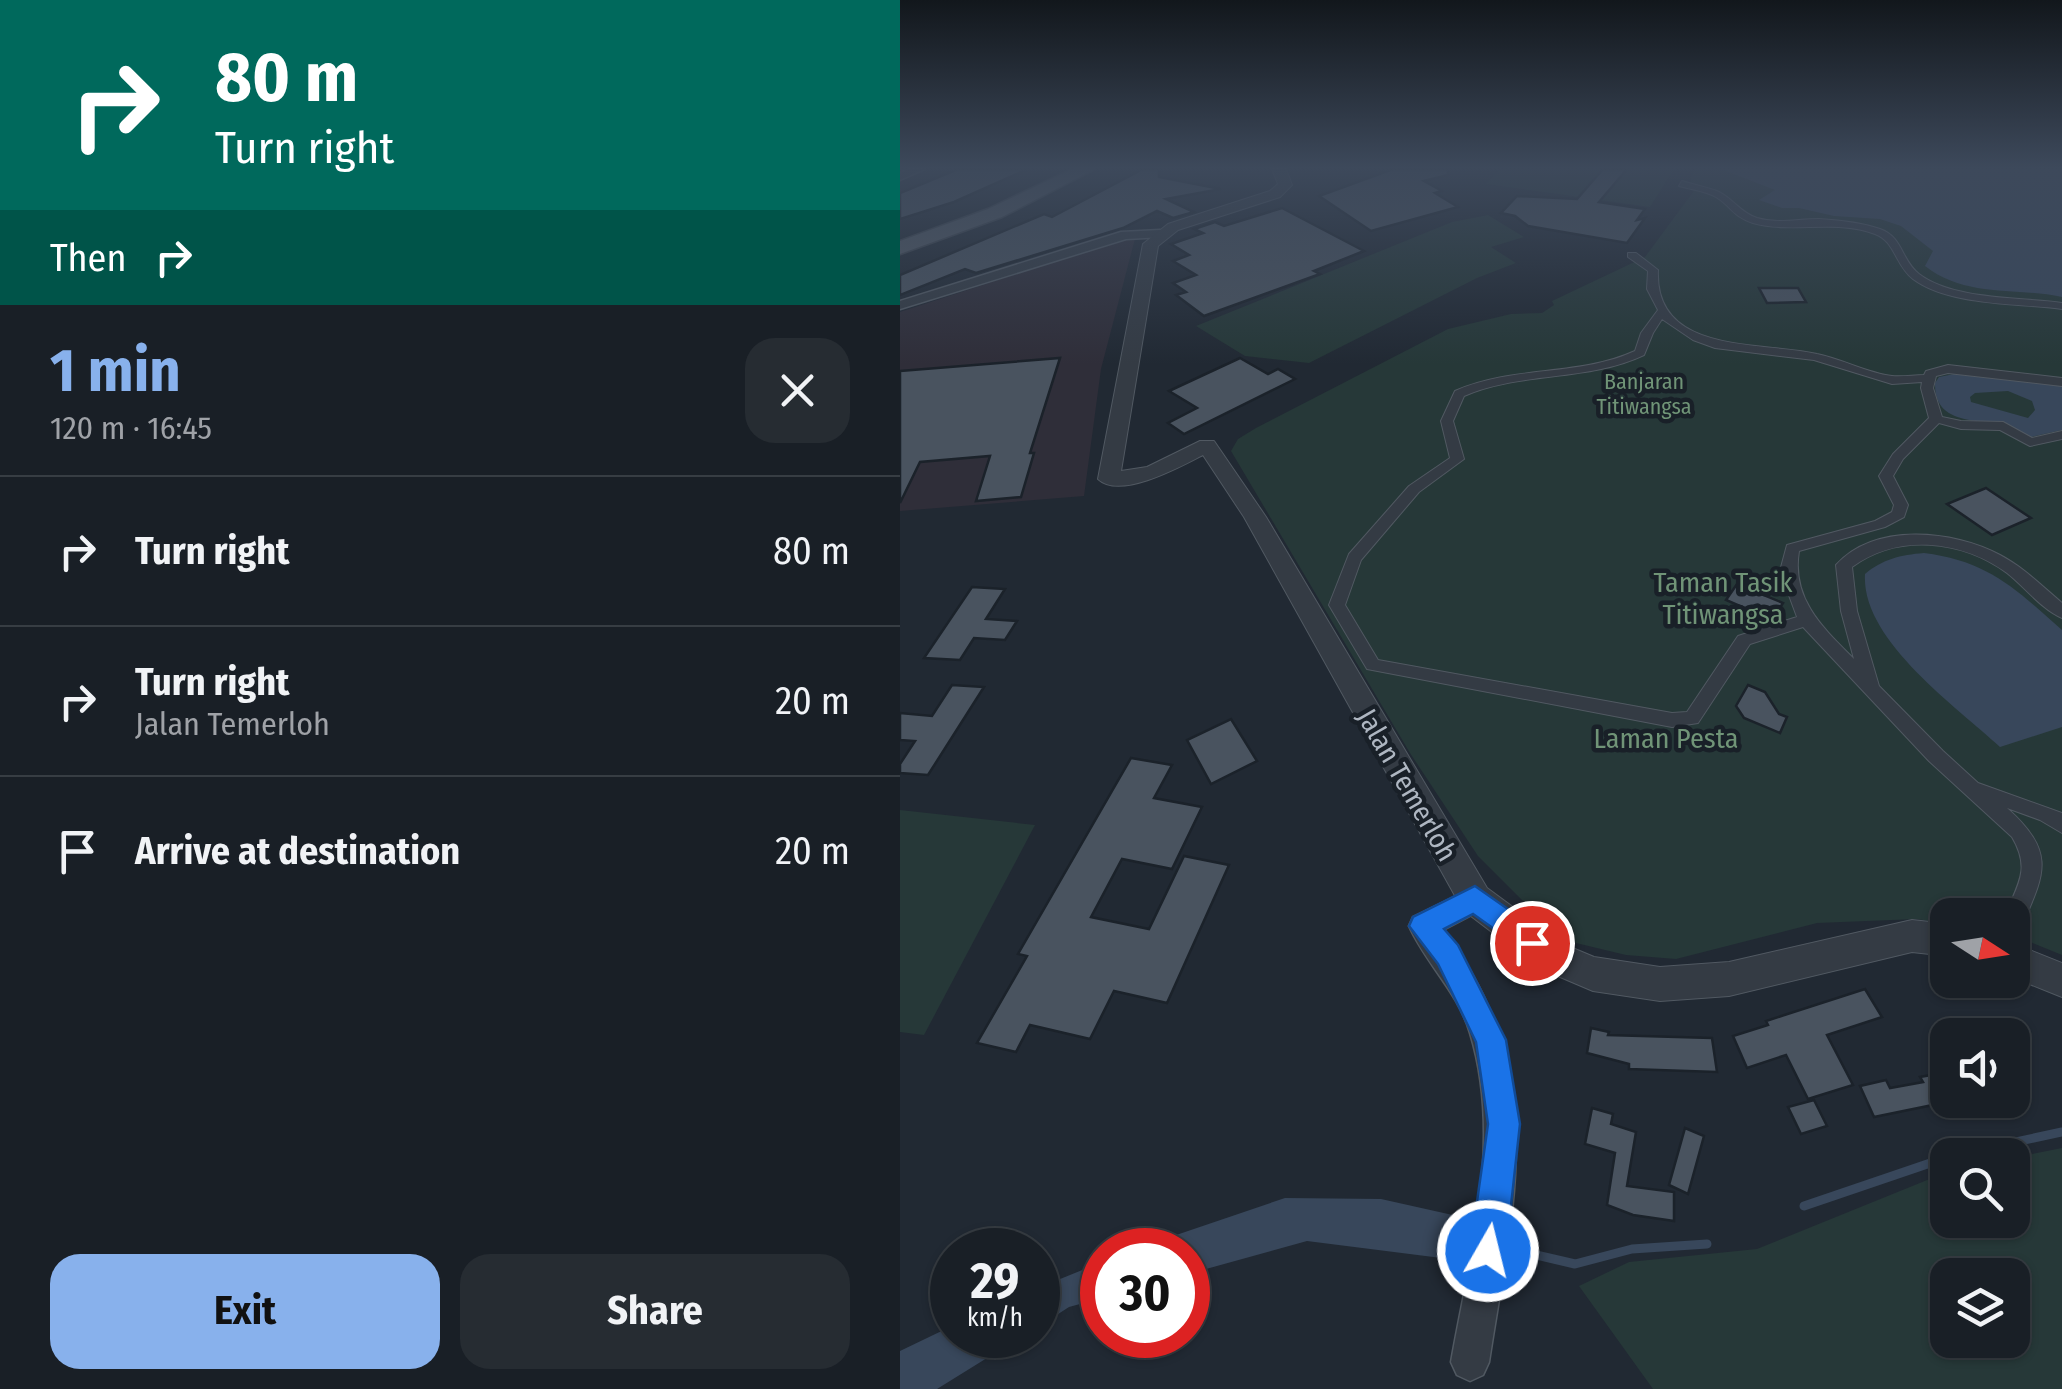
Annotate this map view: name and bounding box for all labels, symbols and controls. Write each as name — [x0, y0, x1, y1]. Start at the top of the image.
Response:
text: 80 m — [215, 36, 358, 120]
icon: right — [50, 40, 180, 170]
text: Turn right — [215, 121, 394, 175]
icon: right — [146, 230, 201, 285]
text: Then — [50, 235, 126, 281]
text: 1 min — [50, 335, 181, 407]
button: close — [745, 338, 850, 443]
park label: Banjaran Titiwangsa — [1596, 368, 1692, 420]
text: 120 m · 16:45 — [50, 409, 212, 447]
icon: right — [50, 524, 105, 579]
text: Turn right — [135, 528, 289, 574]
text: 80 m — [773, 528, 850, 574]
park label: Taman Tasik Titiwangsa — [1653, 566, 1793, 631]
text: Turn right — [135, 659, 289, 705]
icon: right — [50, 674, 105, 729]
text: 20 m — [775, 678, 850, 724]
street label: Jalan Temerloh — [1350, 703, 1464, 867]
text: Jalan Temerloh — [135, 705, 330, 743]
park label: Laman Pesta — [1594, 722, 1738, 755]
icon: arrive — [50, 824, 105, 879]
text: Arrive at destination — [135, 828, 460, 874]
text: 20 m — [775, 828, 850, 874]
north arrow — [1930, 898, 2030, 998]
map controls — [1930, 898, 2030, 1358]
pin — [1490, 901, 1575, 986]
icon: arrive — [1505, 916, 1560, 971]
button: sound — [1930, 1018, 2030, 1118]
button: search — [1930, 1138, 2030, 1238]
position arrow — [1436, 1199, 1540, 1303]
speed limit sign: 30 — [1080, 1228, 1210, 1358]
text: 29 — [971, 1251, 1019, 1311]
button: Exit — [50, 1254, 440, 1369]
button: Share — [460, 1254, 850, 1369]
button: layers — [1930, 1258, 2030, 1358]
text: km/h — [967, 1303, 1023, 1333]

